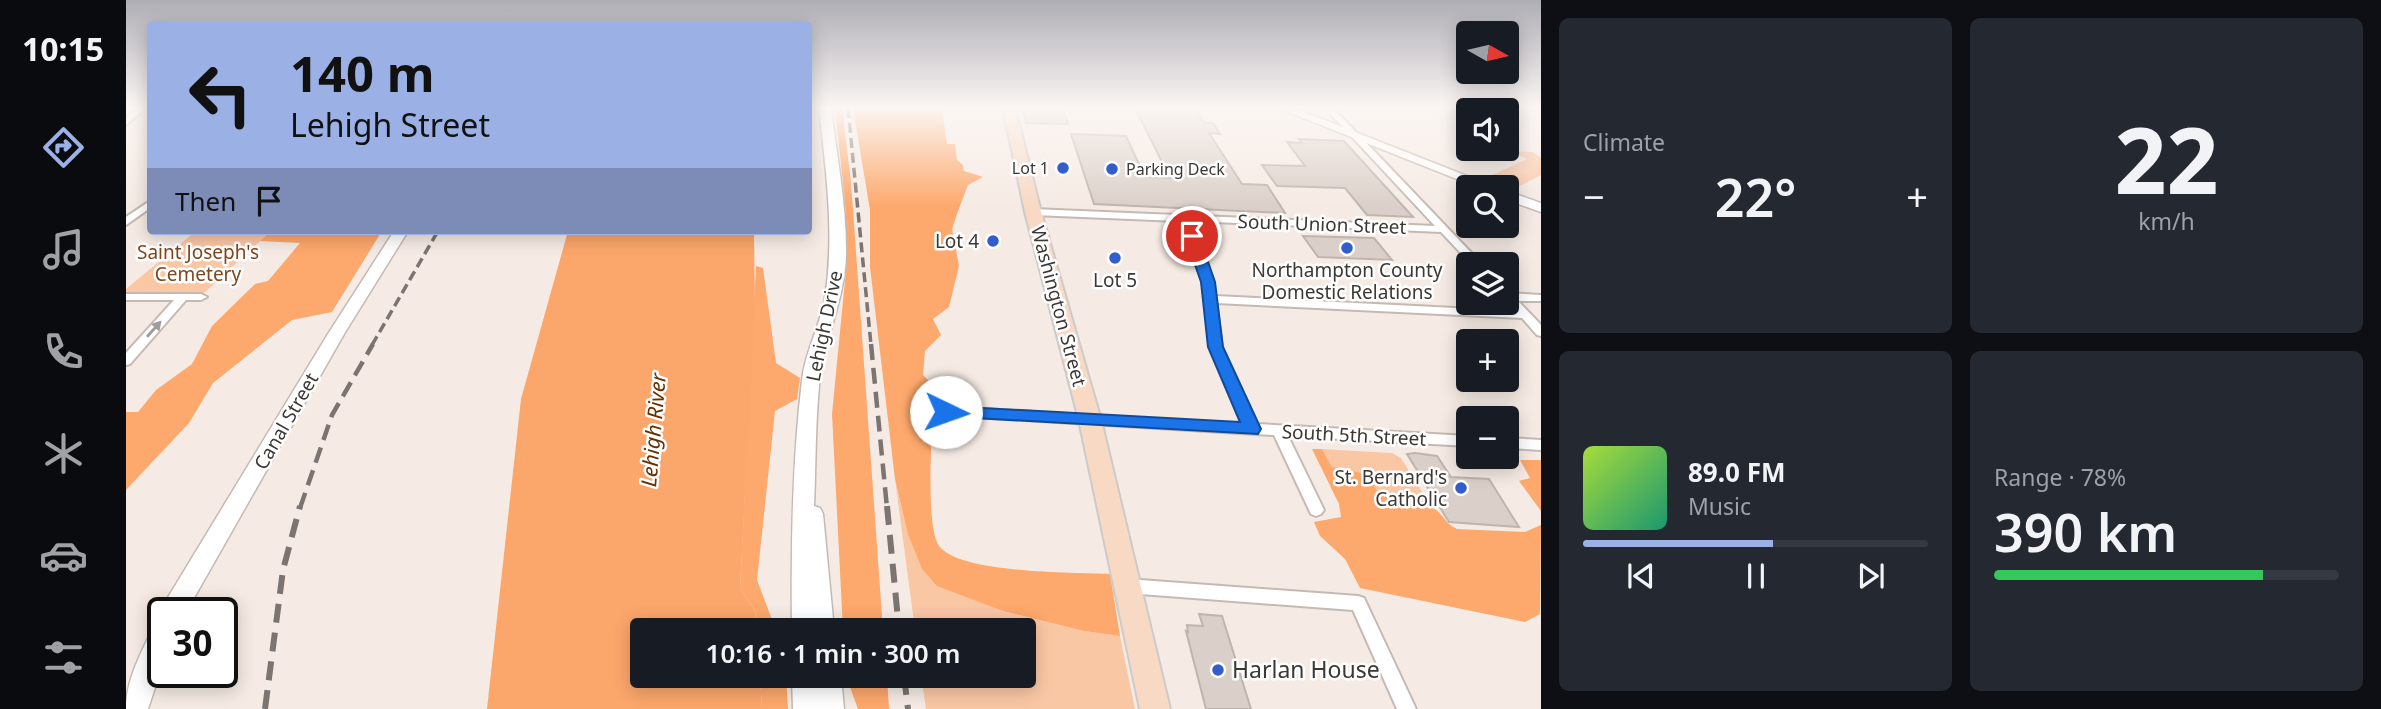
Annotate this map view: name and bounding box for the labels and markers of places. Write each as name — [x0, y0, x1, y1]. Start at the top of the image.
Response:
place label: Lot 1 — [1012, 157, 1049, 179]
place label: Parking Deck — [1126, 158, 1225, 180]
marker: Lot 1 — [1055, 160, 1071, 176]
marker: Parking Deck — [1104, 161, 1120, 177]
pin — [1162, 206, 1222, 266]
place label: Lot 4 — [935, 228, 979, 254]
marker: Lot 4 — [985, 233, 1001, 249]
marker: Northampton County Domestic Relations — [1339, 240, 1355, 256]
marker: Lot 5 — [1107, 250, 1123, 266]
place label: Northampton County Domestic Relations — [1251, 257, 1443, 305]
place label: Lot 5 — [1093, 267, 1137, 293]
place label: St. Bernard's Catholic — [1334, 464, 1447, 512]
marker: St. Bernard's Catholic — [1453, 480, 1469, 496]
place label: Harlan House — [1232, 653, 1380, 685]
marker: Harlan House — [1210, 662, 1226, 678]

